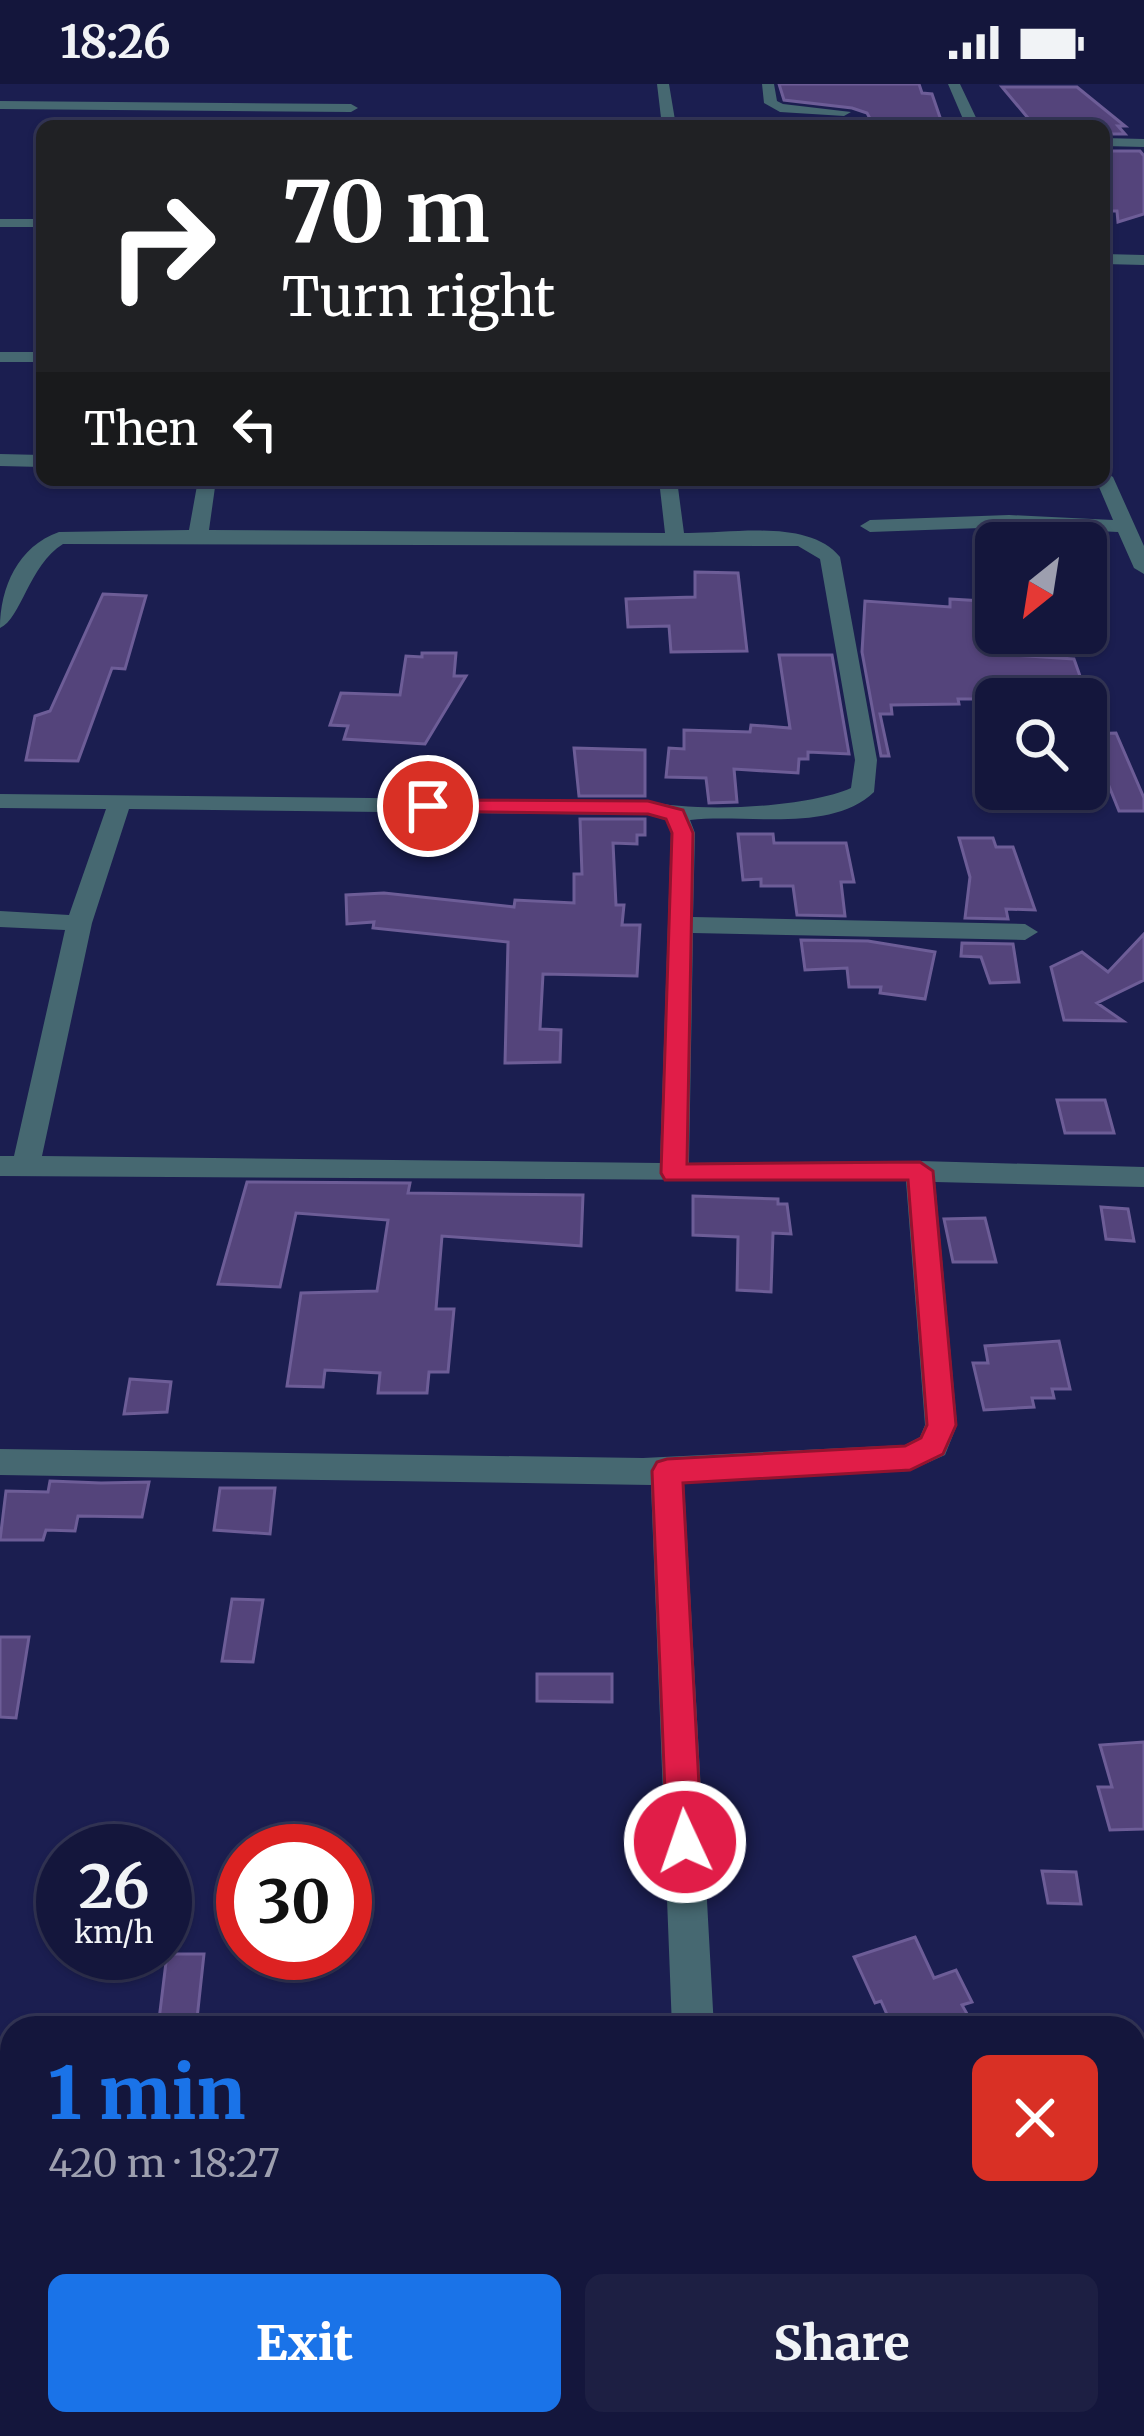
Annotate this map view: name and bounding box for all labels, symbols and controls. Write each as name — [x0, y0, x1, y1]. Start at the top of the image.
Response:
text: 18:26 — [60, 14, 171, 70]
text: 70 m — [282, 159, 490, 265]
icon: right — [84, 168, 240, 324]
text: Turn right — [282, 263, 555, 331]
icon: left — [222, 396, 288, 462]
text: Then — [84, 401, 198, 457]
north arrow — [975, 522, 1107, 654]
map controls — [975, 522, 1107, 810]
button: search — [975, 678, 1107, 810]
pin — [377, 755, 479, 857]
icon: arrive — [395, 773, 461, 839]
position arrow — [622, 1779, 748, 1905]
speed limit sign: 30 — [216, 1824, 372, 1980]
text: 26 — [78, 1849, 150, 1924]
text: km/h — [74, 1913, 154, 1951]
text: 1 min — [48, 2048, 245, 2139]
button: close — [972, 2055, 1098, 2181]
text: 420 m · 18:27 — [48, 2139, 280, 2188]
button: Exit — [48, 2274, 561, 2412]
button: Share — [585, 2274, 1098, 2412]

